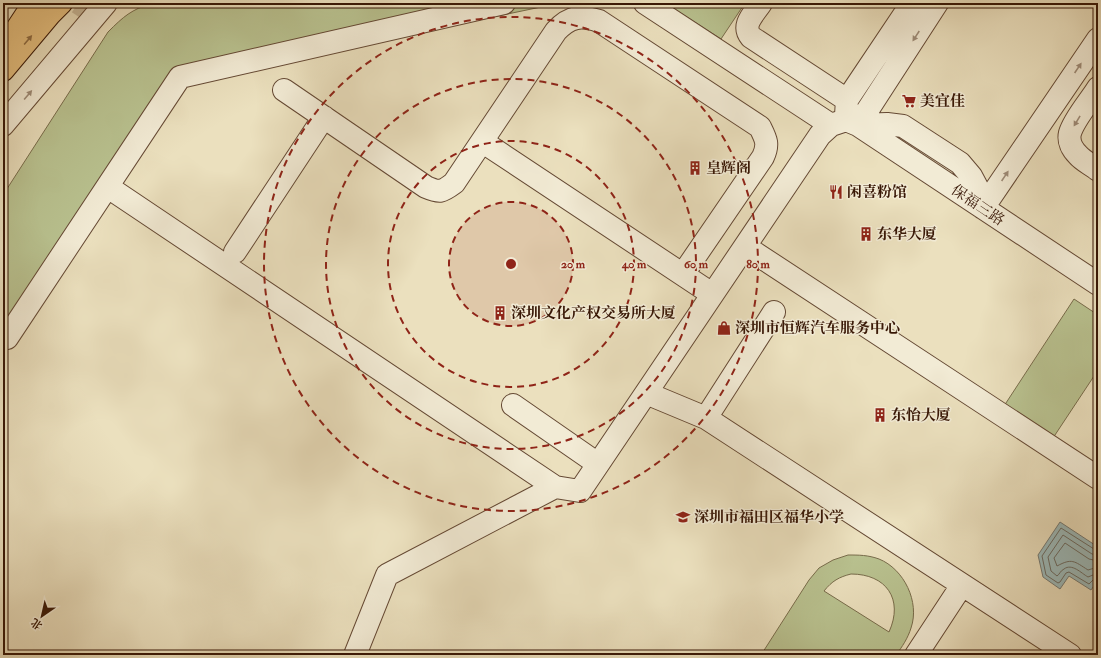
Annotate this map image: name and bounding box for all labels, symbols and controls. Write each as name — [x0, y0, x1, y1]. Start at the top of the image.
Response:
one-way arrow — [912, 31, 920, 41]
one-way arrow — [24, 35, 33, 46]
one-way arrow — [1074, 63, 1082, 73]
one-way arrow — [24, 90, 33, 100]
place label: 美宜佳 — [920, 92, 965, 111]
supermarket icon: 美宜佳 — [901, 93, 917, 109]
one-way arrow — [1073, 115, 1080, 127]
place label: 皇辉阁 — [706, 159, 751, 178]
building icon: 皇辉阁 — [687, 160, 703, 176]
one-way arrow — [1001, 171, 1009, 181]
street label: 保福三路 — [948, 181, 1008, 230]
place label: 闲喜粉馆 — [847, 183, 907, 202]
restaurant icon: 闲喜粉馆 — [828, 184, 844, 200]
place label: 东华大厦 — [877, 225, 937, 244]
building icon: 东华大厦 — [858, 226, 874, 242]
centre of rings — [504, 257, 518, 271]
text: 20 m — [561, 257, 586, 272]
text: 40 m — [621, 257, 647, 272]
text: 60 m — [684, 257, 709, 272]
text: 80 m — [746, 257, 770, 272]
place label: 深圳文化产权交易所大厦 — [511, 304, 676, 323]
building icon: 深圳文化产权交易所大厦 — [492, 305, 508, 321]
place label: 深圳市恒辉汽车服务中心 — [735, 319, 900, 338]
shop icon: 深圳市恒辉汽车服务中心 — [716, 320, 732, 336]
place label: 东怡大厦 — [891, 406, 951, 425]
building icon: 东怡大厦 — [872, 407, 888, 423]
place label: 深圳市福田区福华小学 — [694, 508, 844, 527]
school or university icon: 深圳市福田区福华小学 — [675, 509, 691, 525]
north arrow — [22, 596, 62, 636]
text: 北 — [28, 615, 45, 632]

